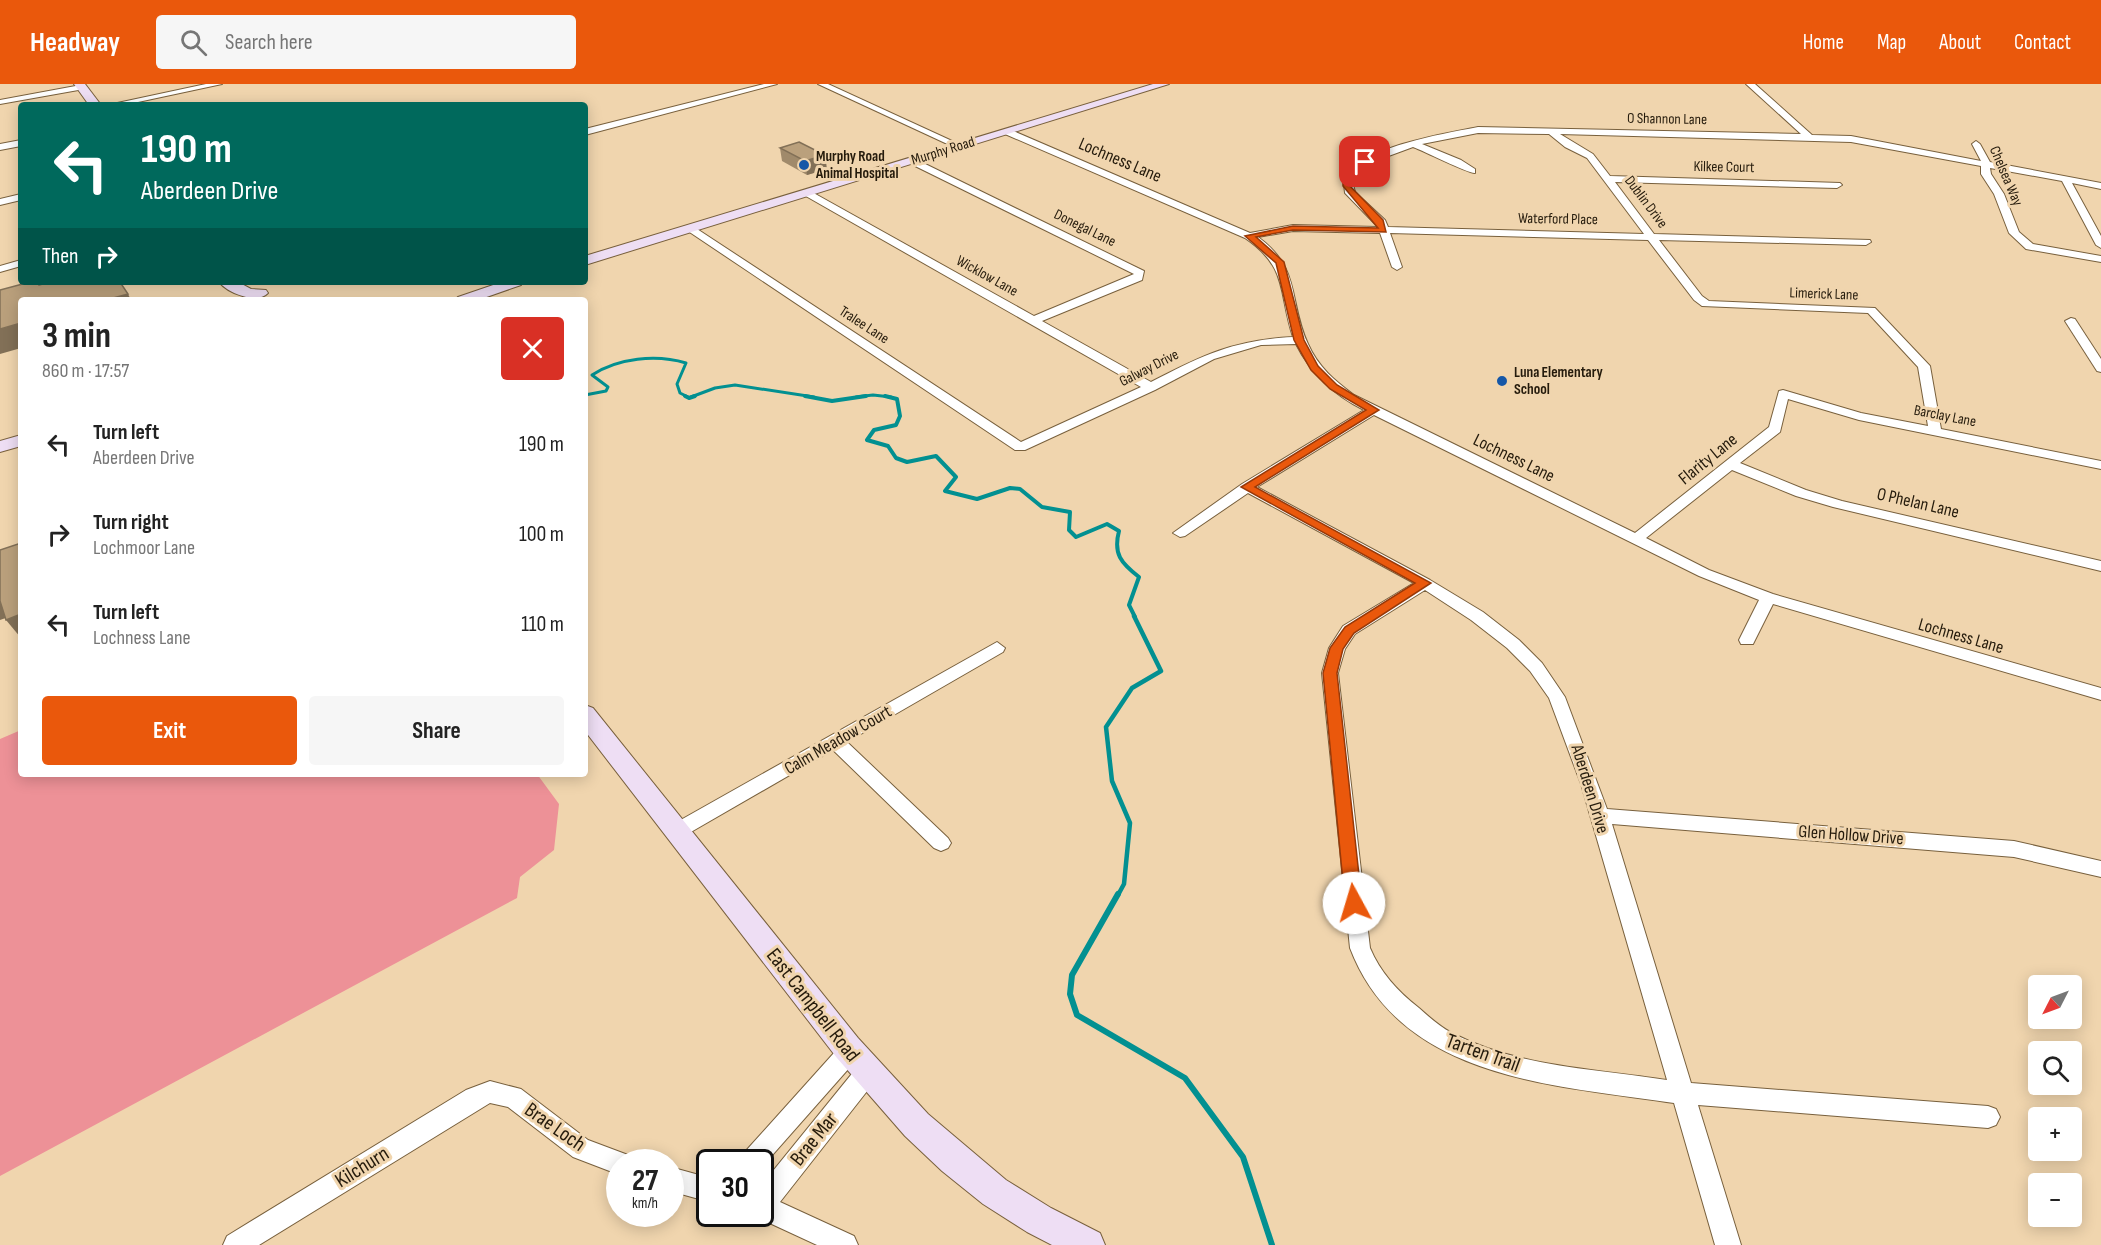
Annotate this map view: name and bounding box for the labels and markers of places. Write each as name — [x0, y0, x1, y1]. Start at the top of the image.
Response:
pin — [1339, 136, 1390, 187]
place label: Murphy Road Animal Hospital — [815, 147, 898, 183]
marker: Murphy Road Animal Hospital — [797, 158, 811, 172]
place label: Luna Elementary School — [1514, 363, 1604, 399]
marker: Luna Elementary School — [1495, 374, 1509, 388]

